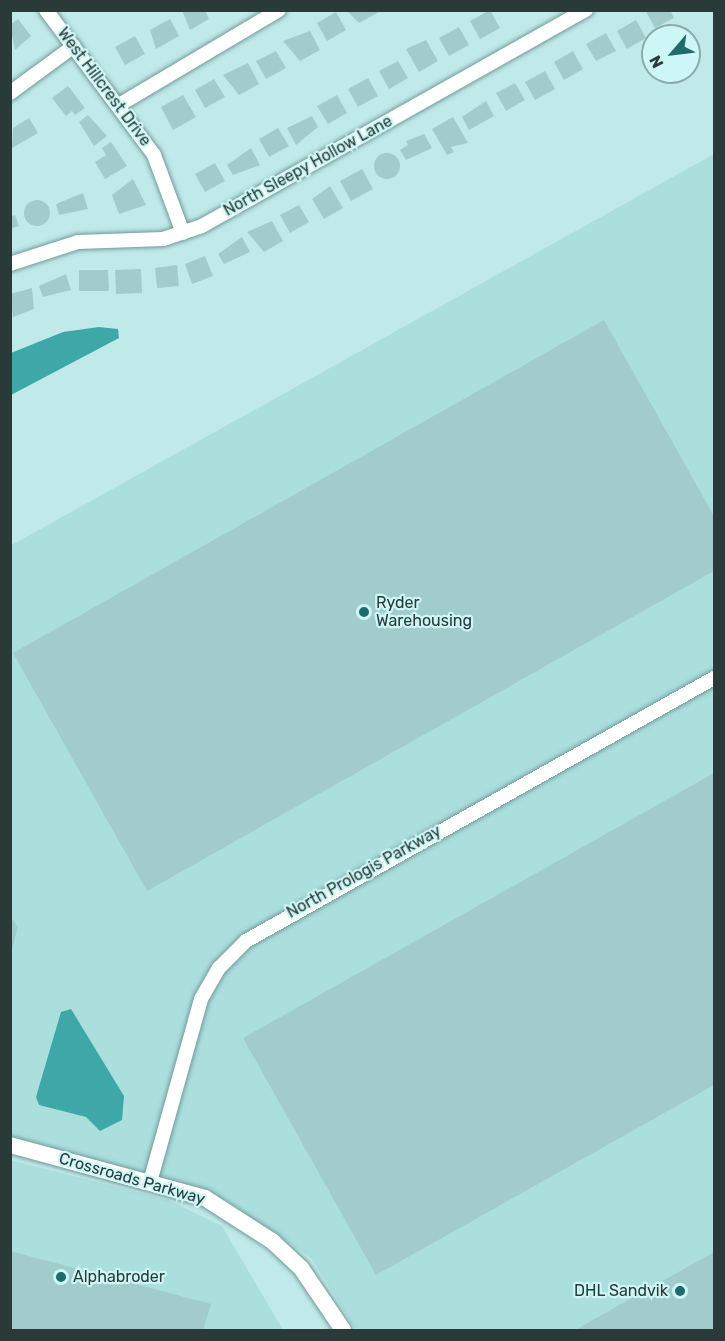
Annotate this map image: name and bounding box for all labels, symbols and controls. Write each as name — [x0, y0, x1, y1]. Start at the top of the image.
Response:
street label: West Hillcrest Drive — [53, 24, 155, 150]
north arrow — [641, 24, 701, 84]
text: N — [645, 52, 668, 71]
street label: North Sleepy Hollow Lane — [220, 111, 396, 221]
place label: Ryder Warehousing — [376, 593, 472, 631]
marker: Ryder Warehousing — [357, 605, 371, 619]
street label: North Prologis Parkway — [283, 822, 445, 922]
street label: Crossroads Parkway — [57, 1149, 207, 1209]
place label: Alphabroder — [73, 1267, 165, 1287]
marker: Alphabroder — [54, 1270, 68, 1284]
place label: DHL Sandvik — [574, 1281, 668, 1301]
marker: DHL Sandvik — [673, 1284, 687, 1298]

